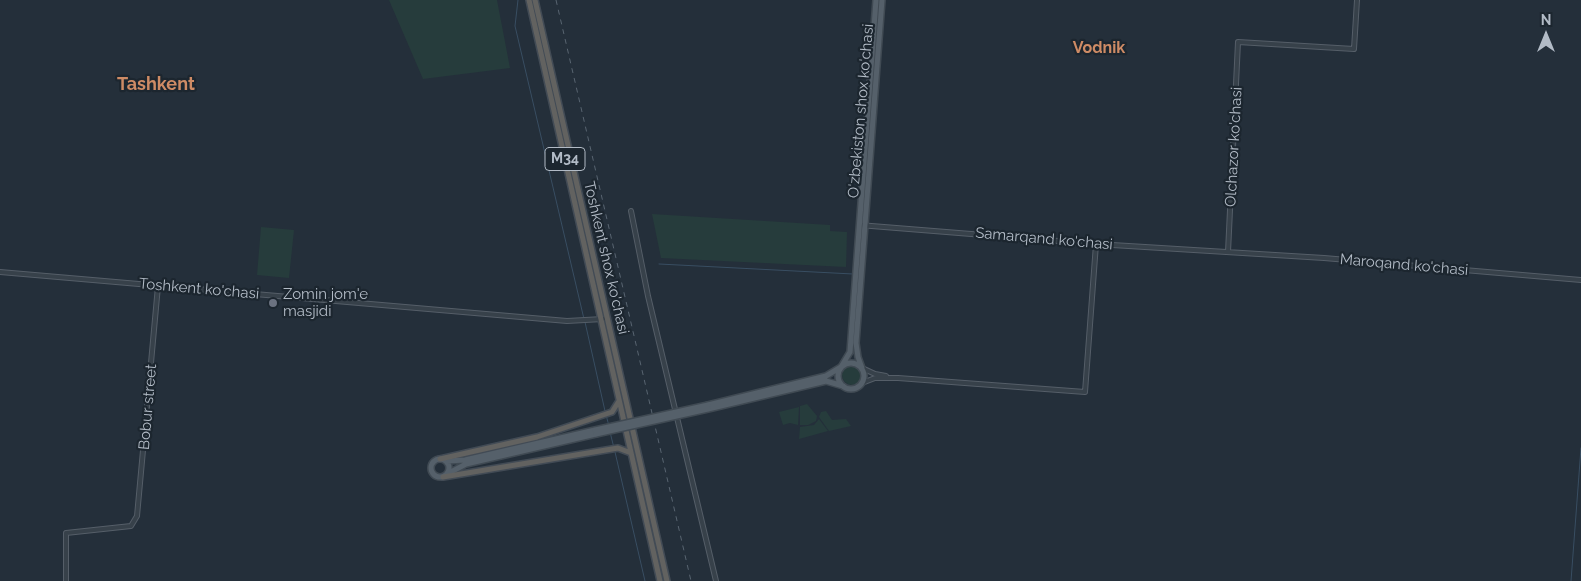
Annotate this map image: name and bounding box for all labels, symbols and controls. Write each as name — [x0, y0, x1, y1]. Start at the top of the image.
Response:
north arrow — [1521, 10, 1571, 60]
text: N — [1541, 12, 1551, 28]
street label: O'zbekiston shox ko'chasi — [844, 23, 878, 199]
district label: Vodnik — [1073, 38, 1125, 58]
district label: Tashkent — [117, 74, 195, 96]
street label: Olchazor ko'chasi — [1222, 87, 1246, 207]
road number: M34 — [545, 148, 585, 170]
street label: Toshkent shox ko'chasi — [580, 180, 632, 336]
street label: Samarqand ko'chasi — [974, 224, 1114, 254]
street label: Maroqand ko'chasi — [1339, 250, 1469, 280]
street label: Toshkent ko'chasi — [138, 275, 260, 303]
place label: Zomin jom'e masjidi — [283, 285, 368, 320]
marker: Zomin jom'e masjidi — [267, 297, 279, 309]
street label: Bobur street — [135, 363, 161, 451]

